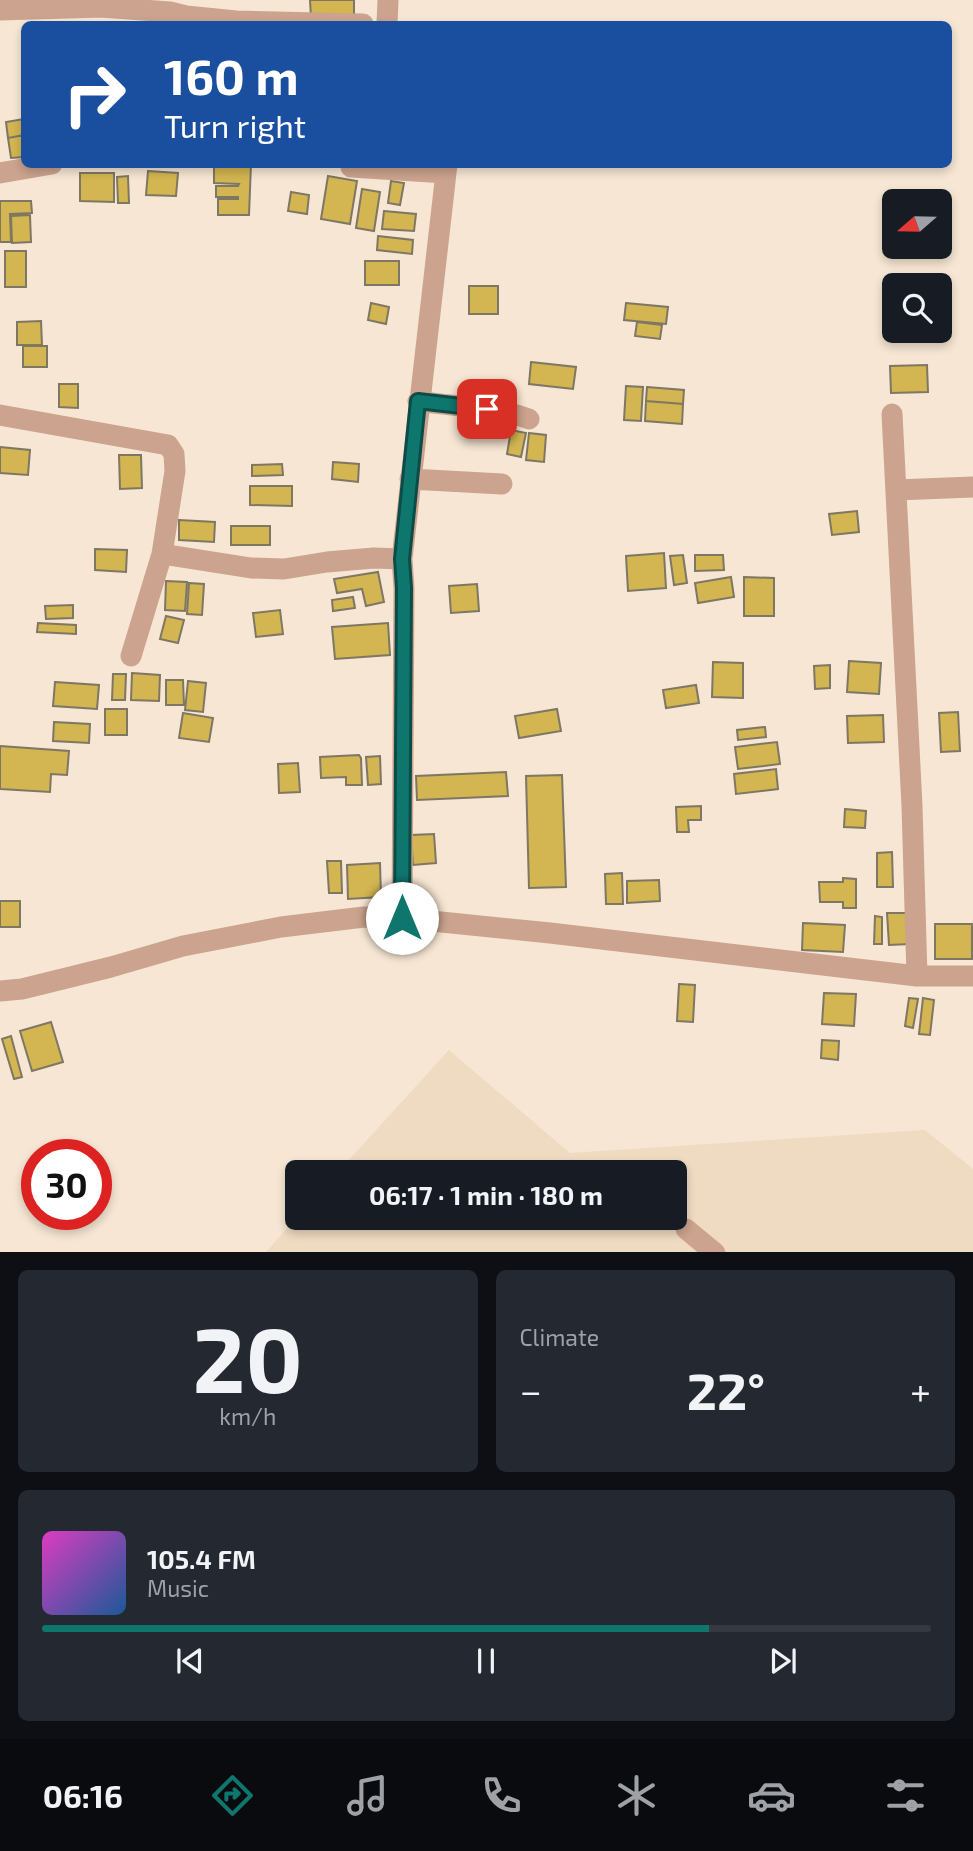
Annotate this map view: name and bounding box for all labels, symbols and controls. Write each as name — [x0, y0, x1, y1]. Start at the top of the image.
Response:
text: 160 m — [164, 46, 299, 105]
icon: right — [49, 49, 140, 140]
text: Turn right — [164, 106, 306, 144]
north arrow — [882, 189, 952, 259]
map controls — [882, 189, 952, 343]
button: search — [882, 273, 952, 343]
pin — [457, 379, 517, 439]
icon: arrive — [468, 390, 506, 428]
position arrow — [365, 881, 439, 955]
speed limit sign: 30 — [21, 1139, 112, 1230]
text: 06:17 · 1 min · 180 m — [369, 1179, 603, 1210]
text: 20 — [193, 1302, 303, 1411]
text: Climate — [520, 1323, 599, 1351]
text: 22° — [687, 1358, 765, 1420]
text: − — [520, 1367, 542, 1413]
text: + — [910, 1367, 931, 1413]
text: km/h — [219, 1402, 276, 1430]
text: 105.4 FM — [147, 1543, 256, 1574]
text: Music — [147, 1574, 209, 1602]
icon: previous — [171, 1642, 209, 1680]
icon: pause — [467, 1642, 505, 1680]
icon: next — [764, 1642, 802, 1680]
icon: directions — [208, 1771, 257, 1820]
icon: music — [343, 1771, 392, 1820]
icon: phone — [477, 1771, 526, 1820]
icon: climate — [612, 1771, 661, 1820]
icon: car — [747, 1771, 796, 1820]
icon: filters — [881, 1771, 930, 1820]
text: 06:16 — [43, 1776, 123, 1814]

